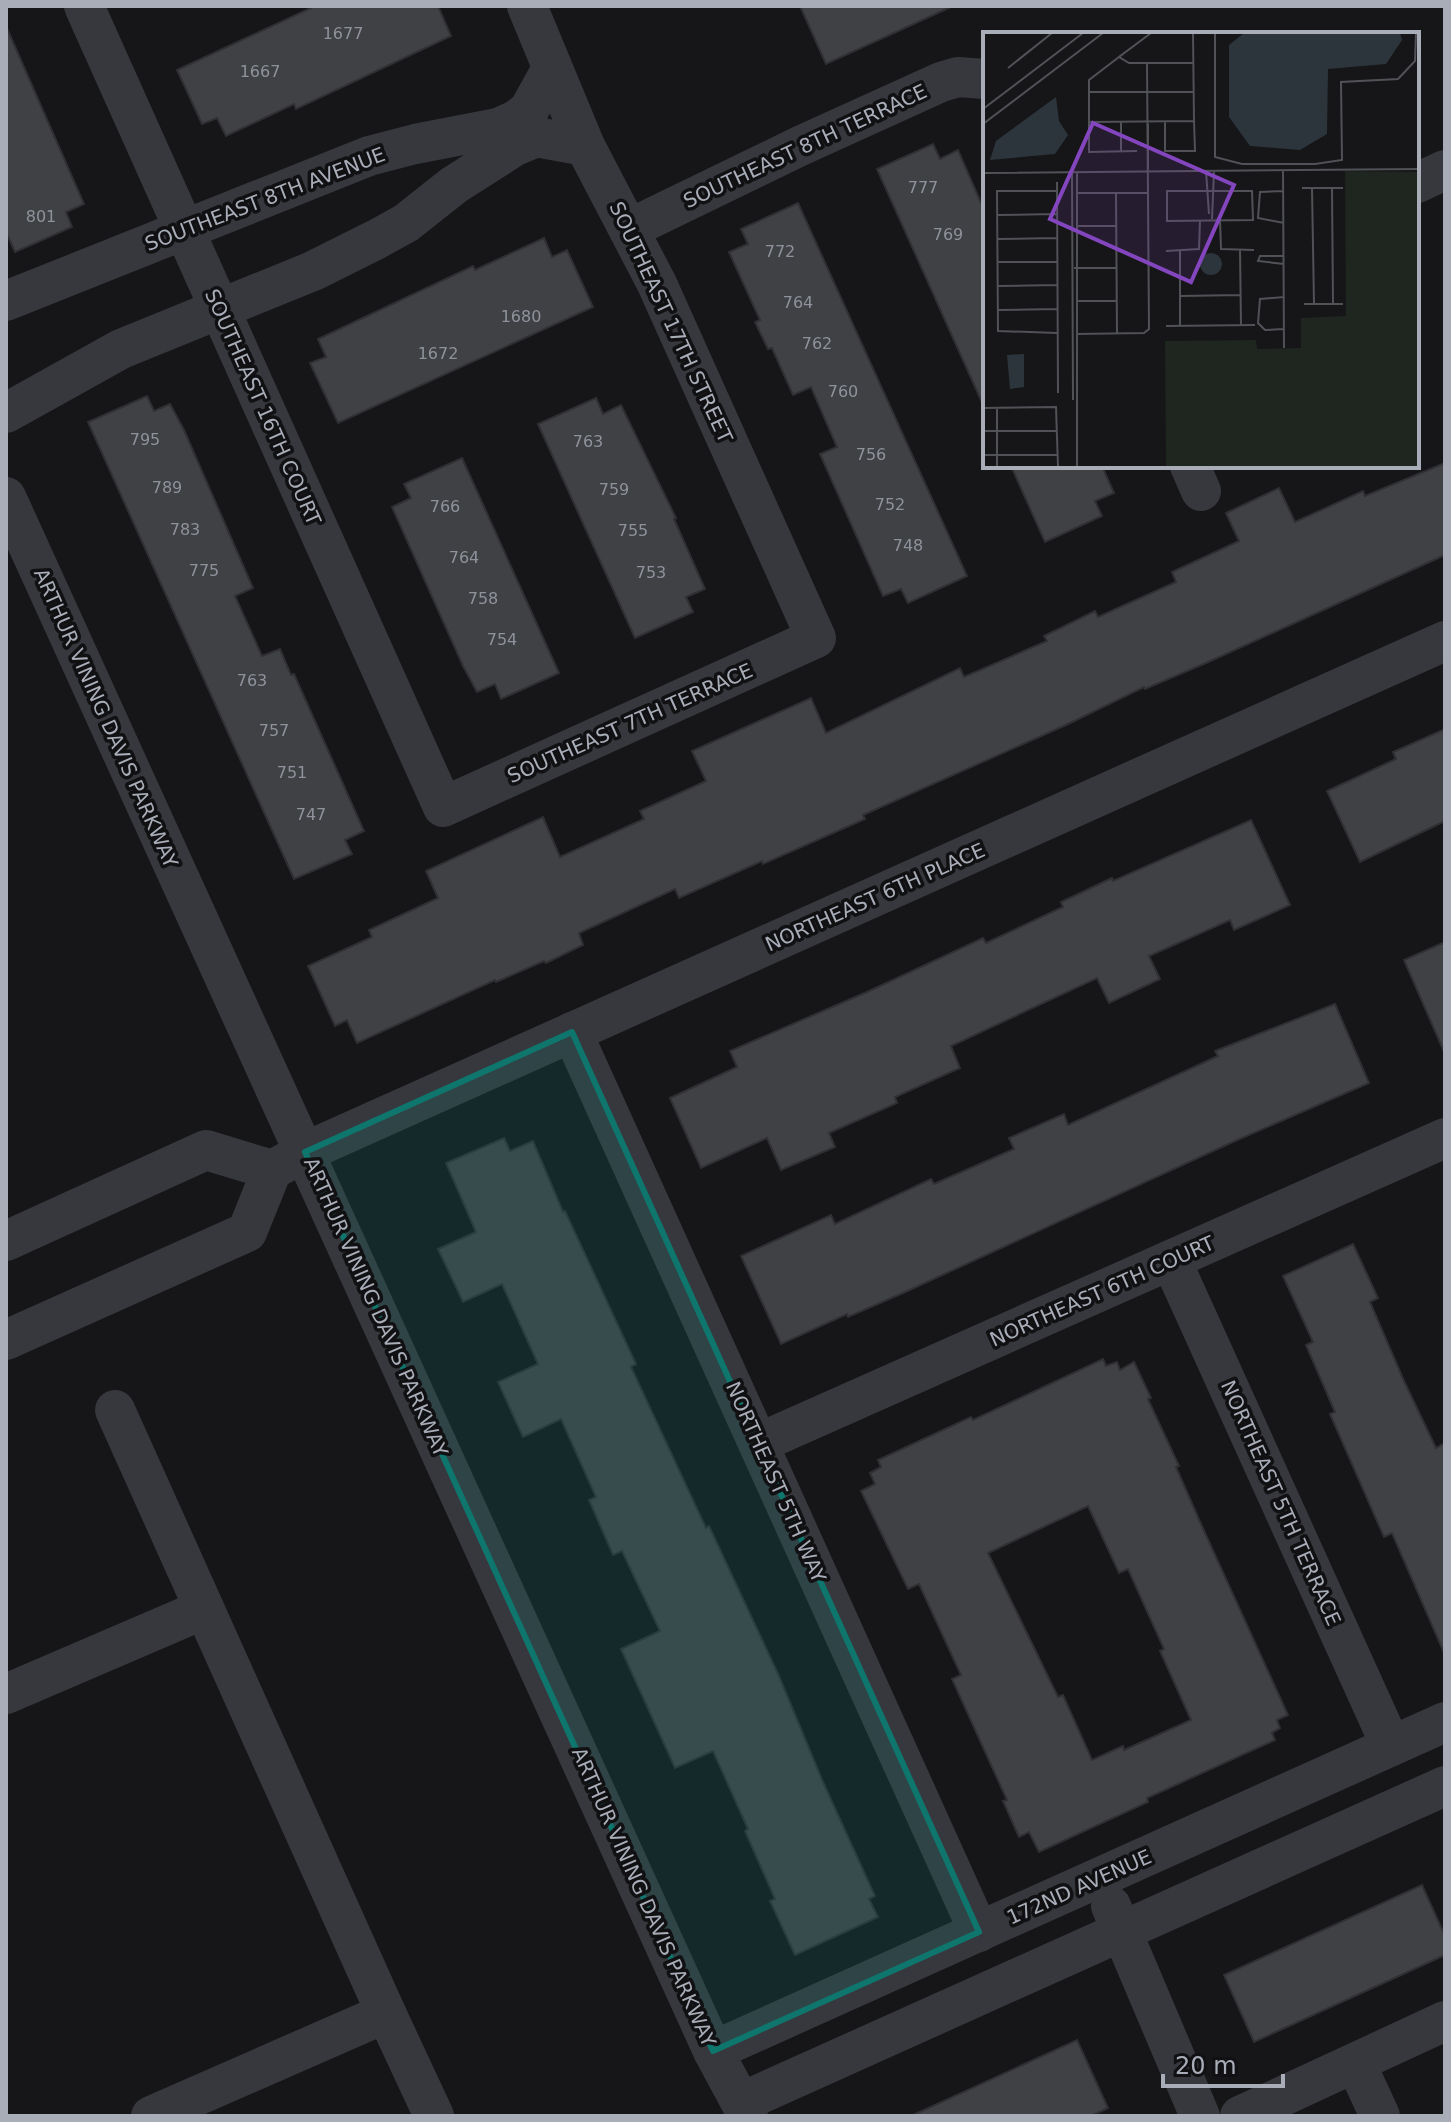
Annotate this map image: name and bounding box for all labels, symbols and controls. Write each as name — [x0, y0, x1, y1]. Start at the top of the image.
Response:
house number: 1677 — [323, 24, 363, 43]
inset map — [983, 32, 1419, 468]
house number: 1667 — [240, 62, 280, 81]
street label: SOUTHEAST 8TH TERRACE — [679, 79, 931, 213]
street label: SOUTHEAST 8TH AVENUE — [142, 142, 388, 256]
house number: 777 — [908, 178, 938, 197]
street label: SOUTHEAST 17TH STREET — [604, 198, 738, 447]
house number: 801 — [26, 207, 56, 226]
house number: 769 — [933, 225, 963, 244]
house number: 772 — [765, 242, 795, 261]
street label: SOUTHEAST 16TH COURT — [200, 285, 326, 530]
house number: 764 — [783, 293, 813, 312]
house number: 1680 — [501, 307, 541, 326]
house number: 762 — [802, 334, 832, 353]
house number: 1672 — [418, 344, 458, 363]
house number: 760 — [828, 382, 858, 401]
house number: 795 — [130, 430, 160, 449]
house number: 763 — [573, 432, 603, 451]
house number: 756 — [856, 445, 886, 464]
house number: 789 — [152, 478, 182, 497]
house number: 759 — [599, 480, 629, 499]
house number: 752 — [875, 495, 905, 514]
house number: 766 — [430, 497, 460, 516]
house number: 783 — [170, 520, 200, 539]
house number: 755 — [618, 521, 648, 540]
house number: 748 — [893, 536, 923, 555]
house number: 764 — [449, 548, 479, 567]
house number: 775 — [189, 561, 219, 580]
house number: 753 — [636, 563, 666, 582]
street label: ARTHUR VINING DAVIS PARKWAY — [29, 564, 183, 872]
house number: 758 — [468, 589, 498, 608]
house number: 754 — [487, 630, 517, 649]
street label: SOUTHEAST 7TH TERRACE — [504, 658, 756, 788]
house number: 763 — [237, 671, 267, 690]
house number: 757 — [259, 721, 289, 740]
house number: 751 — [277, 763, 307, 782]
house number: 747 — [296, 805, 326, 824]
street label: NORTHEAST 6TH PLACE — [761, 838, 989, 956]
street label: ARTHUR VINING DAVIS PARKWAY — [299, 1153, 453, 1461]
street label: NORTHEAST 6TH COURT — [986, 1230, 1219, 1351]
street label: NORTHEAST 5TH TERRACE — [1216, 1377, 1346, 1629]
street label: NORTHEAST 5TH WAY — [721, 1378, 831, 1587]
street label: ARTHUR VINING DAVIS PARKWAY — [567, 1743, 721, 2051]
street label: 172ND AVENUE — [1003, 1844, 1155, 1930]
scale bar — [1163, 2038, 1283, 2088]
text: 20 m — [1175, 2052, 1237, 2080]

